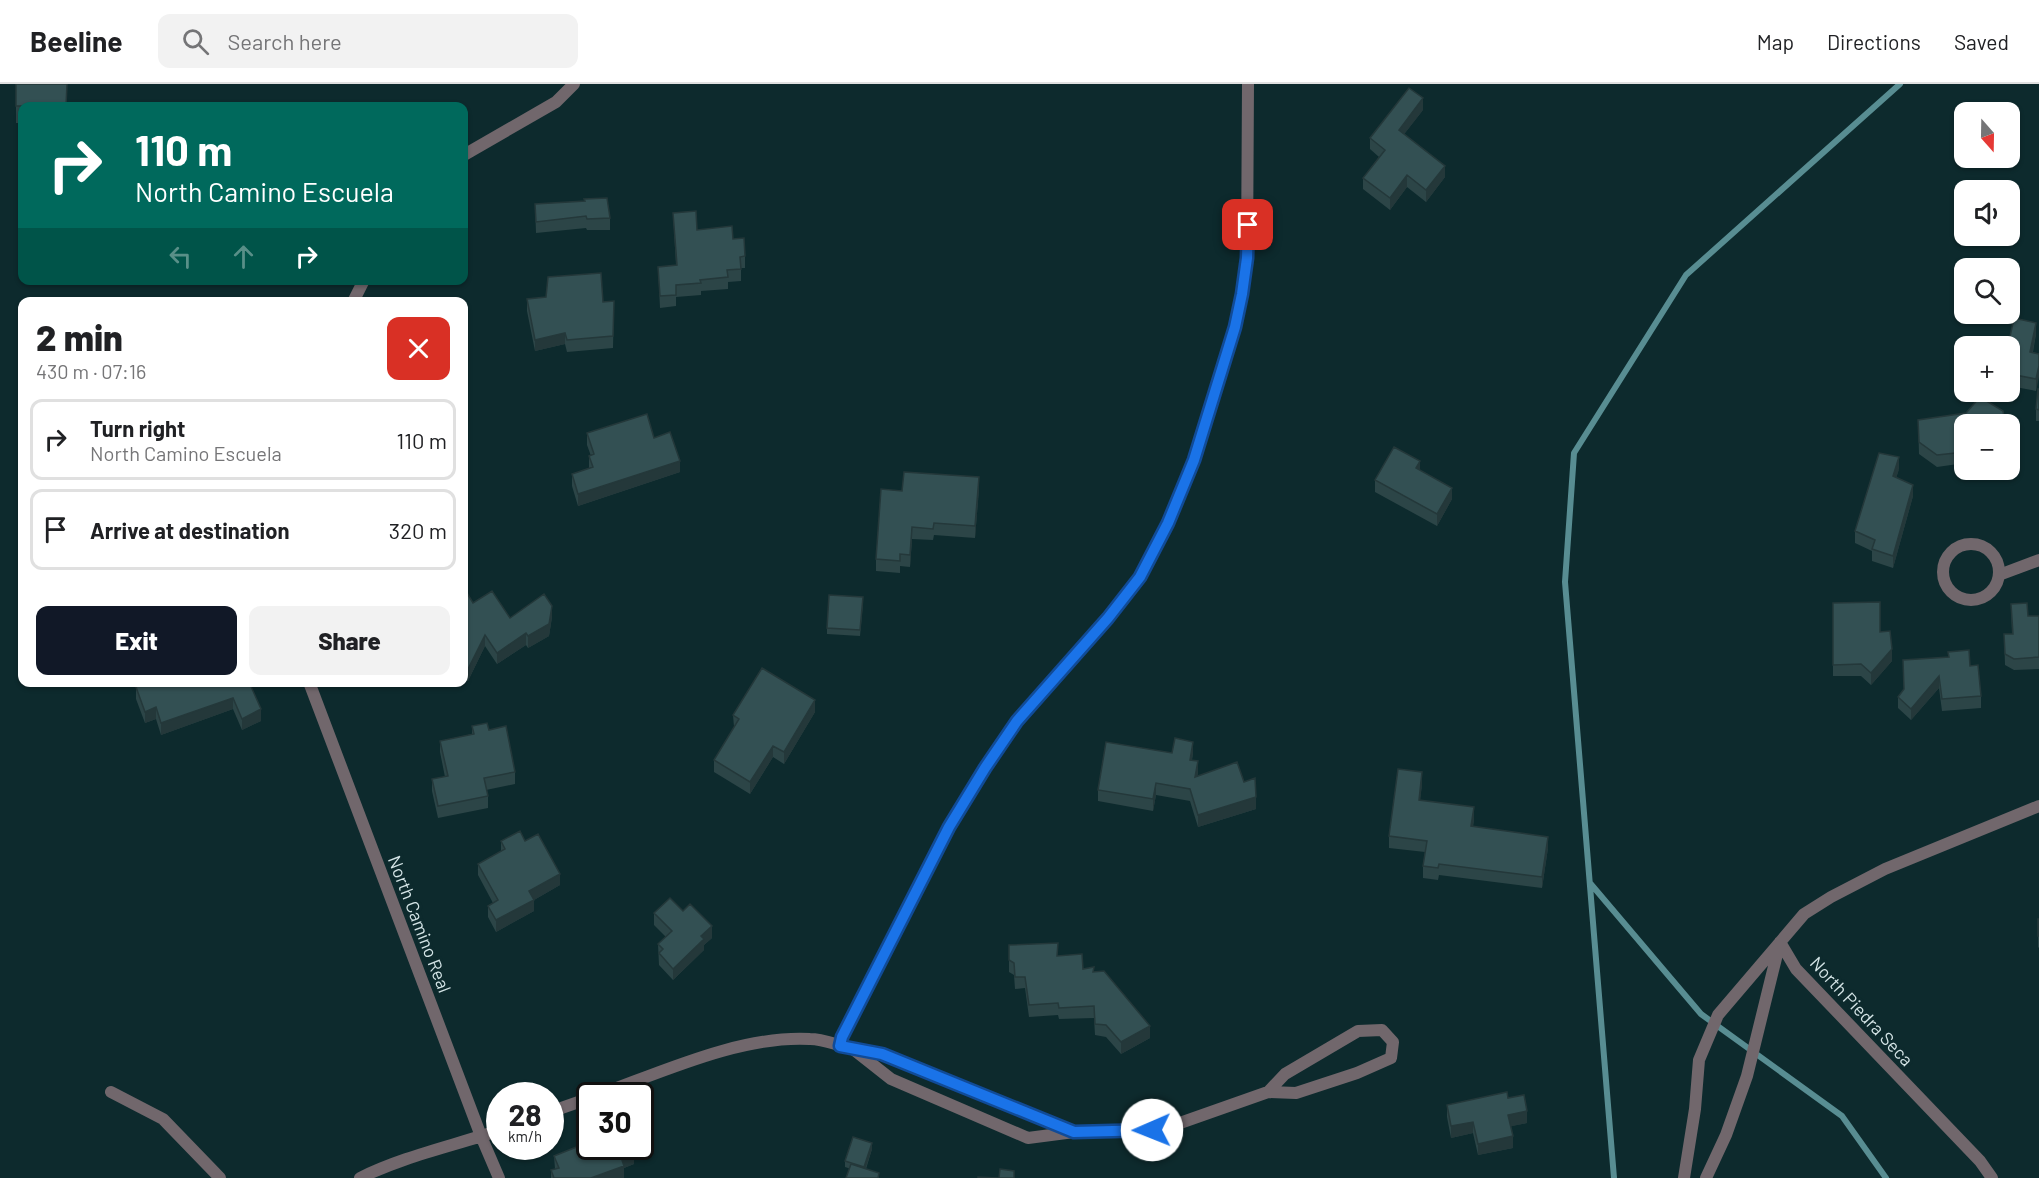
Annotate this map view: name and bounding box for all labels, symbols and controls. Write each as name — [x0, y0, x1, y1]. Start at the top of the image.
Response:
search box — [158, 14, 578, 68]
text: Beeline — [30, 24, 122, 58]
icon: search — [179, 25, 212, 58]
text: Search here — [227, 28, 342, 54]
text: Map — [1757, 29, 1794, 54]
text: Directions — [1827, 29, 1921, 54]
text: Saved — [1954, 29, 2009, 54]
north arrow — [1954, 102, 2020, 168]
map controls — [1954, 102, 2020, 480]
text: 110 m — [135, 124, 232, 174]
icon: right — [36, 126, 114, 204]
text: North Camino Escuela — [135, 175, 394, 207]
button: sound — [1954, 180, 2020, 246]
pin — [1222, 199, 1273, 250]
icon: arrive — [1231, 208, 1264, 241]
icon: left — [164, 240, 197, 273]
icon: ahead — [227, 240, 260, 273]
icon: right — [290, 240, 323, 273]
button: search — [1954, 258, 2020, 324]
text: 2 min — [36, 315, 123, 358]
button: close — [387, 317, 450, 380]
button: + — [1954, 336, 2020, 402]
text: 430 m · 07:16 — [36, 359, 146, 383]
button: − — [1954, 414, 2020, 480]
text: Turn right — [90, 415, 185, 441]
icon: right — [39, 423, 72, 456]
text: 110 m — [397, 427, 447, 453]
text: North Camino Escuela — [90, 441, 282, 465]
icon: arrive — [39, 513, 72, 546]
text: Arrive at destination — [90, 517, 289, 543]
text: 320 m — [389, 517, 447, 543]
button: Exit — [36, 606, 237, 675]
button: Share — [249, 606, 450, 675]
street label: North Camino Real — [384, 852, 456, 996]
street label: North Piedra Seca — [1806, 952, 1918, 1070]
speed limit sign: 30 — [576, 1082, 654, 1160]
text: 28 — [508, 1096, 542, 1132]
position arrow — [1120, 1098, 1184, 1162]
text: km/h — [508, 1127, 542, 1145]

